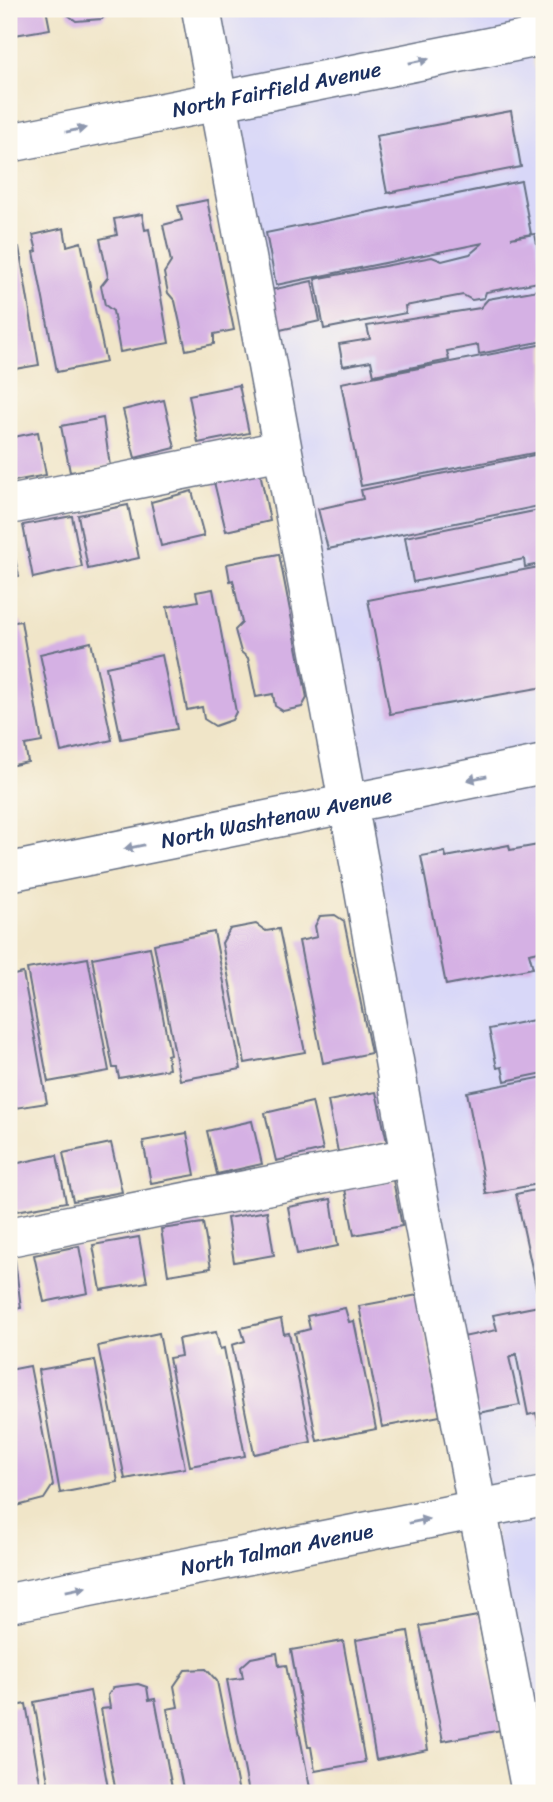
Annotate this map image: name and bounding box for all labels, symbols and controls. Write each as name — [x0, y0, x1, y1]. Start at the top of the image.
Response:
street label: North Fairfield Avenue — [169, 50, 385, 129]
one-way arrow — [408, 55, 430, 66]
one-way arrow — [65, 124, 87, 135]
one-way arrow — [466, 772, 488, 783]
street label: North Washtenaw Avenue — [157, 776, 396, 860]
one-way arrow — [123, 842, 145, 853]
street label: North Talman Avenue — [177, 1512, 377, 1587]
one-way arrow — [408, 1515, 430, 1526]
one-way arrow — [65, 1584, 87, 1595]

